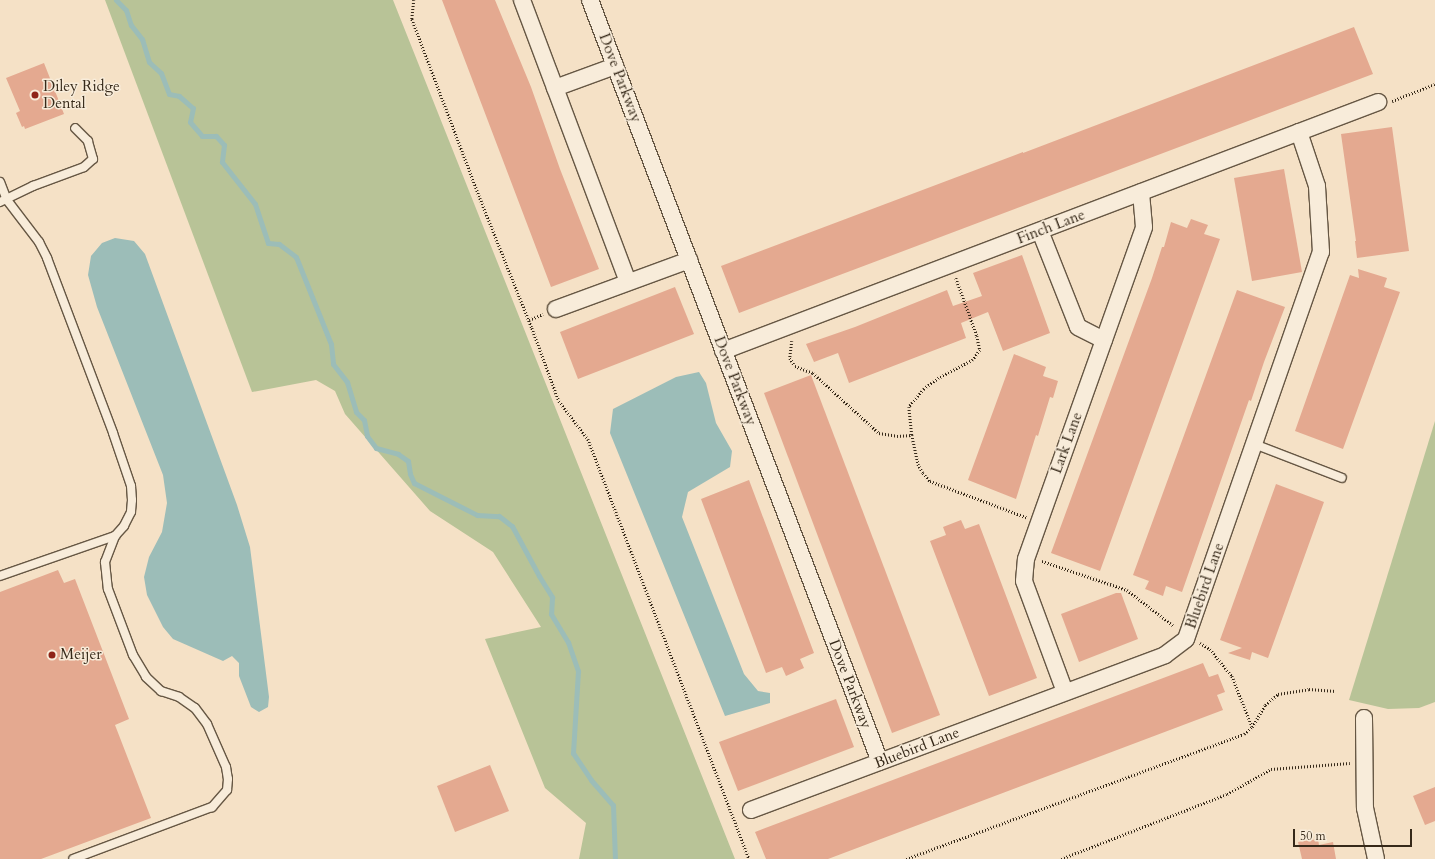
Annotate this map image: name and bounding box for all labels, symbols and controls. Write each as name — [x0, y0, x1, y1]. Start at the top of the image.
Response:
street label: Dove Parkway — [595, 31, 645, 125]
place label: Diley Ridge Dental — [43, 77, 120, 112]
marker: Diley Ridge Dental — [30, 90, 40, 100]
street label: Finch Lane — [1014, 206, 1088, 248]
street label: Dove Parkway — [710, 334, 760, 428]
street label: Lark Lane — [1048, 410, 1086, 476]
street label: Bluebird Lane — [1182, 541, 1228, 631]
street label: Dove Parkway — [825, 637, 875, 731]
place label: Meijer — [60, 646, 102, 664]
marker: Meijer — [47, 650, 57, 660]
street label: Bluebird Lane — [872, 724, 962, 772]
scale bar — [1295, 821, 1414, 847]
text: 50 m — [1300, 828, 1326, 844]

